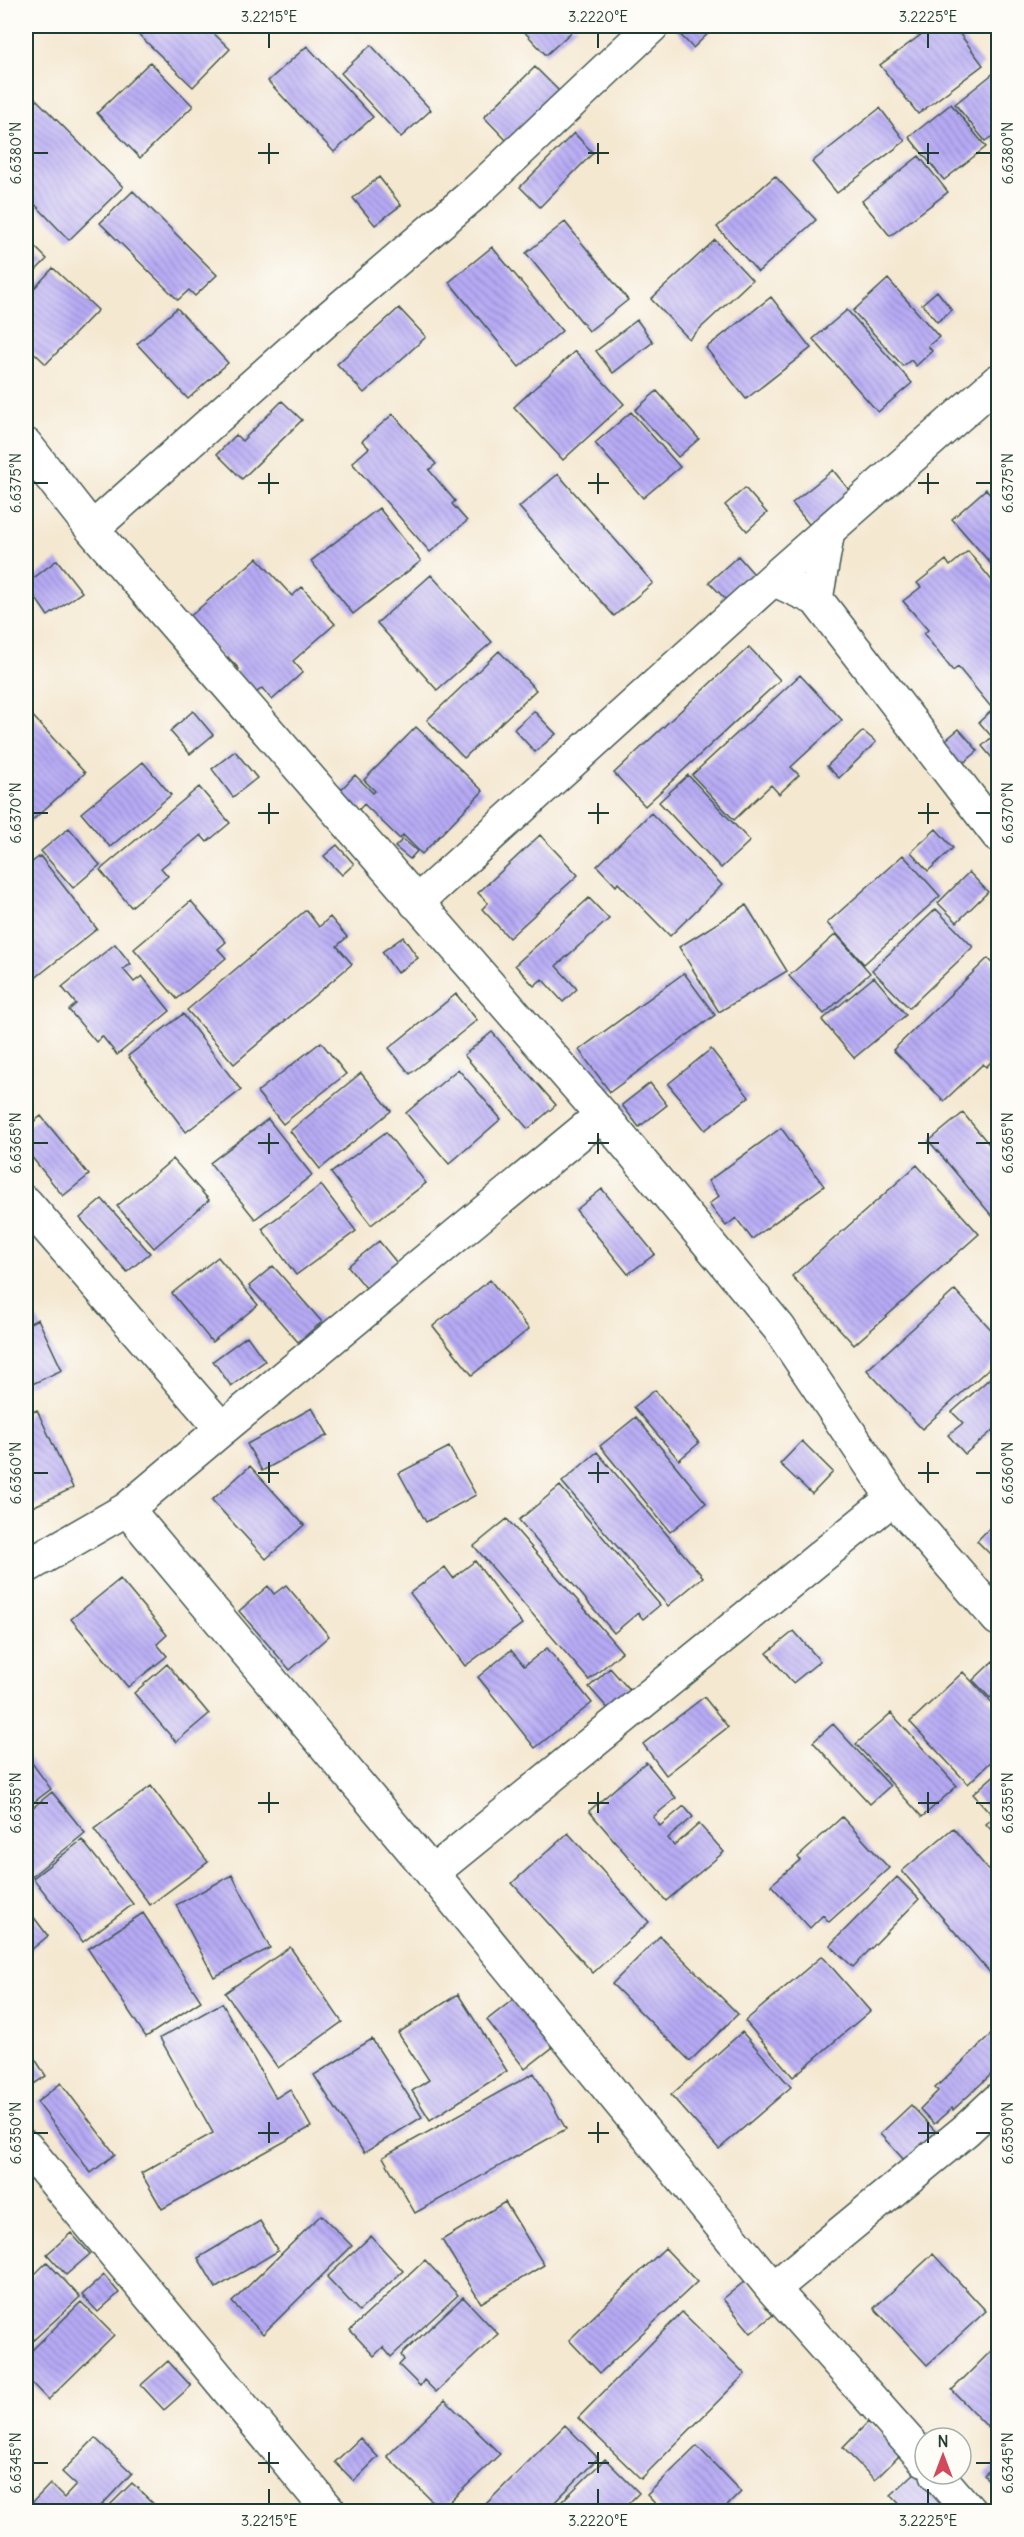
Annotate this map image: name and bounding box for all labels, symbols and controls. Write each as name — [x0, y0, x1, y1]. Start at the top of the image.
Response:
text: 3.2215°E — [241, 7, 297, 26]
text: 3.2220°E — [568, 7, 628, 26]
text: 3.2225°E — [899, 7, 958, 26]
text: 6.6380°N — [6, 122, 25, 184]
text: 6.6380°N — [998, 122, 1017, 184]
text: 6.6375°N — [6, 453, 25, 513]
text: 6.6375°N — [998, 453, 1017, 513]
text: 6.6370°N — [6, 782, 25, 844]
text: 6.6370°N — [998, 782, 1017, 844]
text: 6.6365°N — [6, 1112, 25, 1174]
text: 6.6365°N — [998, 1112, 1017, 1174]
text: 6.6360°N — [6, 1442, 25, 1504]
text: 6.6360°N — [998, 1442, 1017, 1504]
text: 6.6355°N — [6, 1772, 25, 1834]
text: 6.6355°N — [998, 1772, 1017, 1834]
text: 6.6350°N — [6, 2102, 25, 2164]
text: 6.6350°N — [998, 2102, 1017, 2164]
north arrow — [913, 2426, 973, 2486]
text: N — [937, 2431, 949, 2451]
text: 6.6345°N — [6, 2432, 25, 2494]
text: 6.6345°N — [998, 2432, 1017, 2494]
text: 3.2215°E — [241, 2511, 297, 2530]
text: 3.2220°E — [568, 2511, 628, 2530]
text: 3.2225°E — [899, 2511, 958, 2530]

